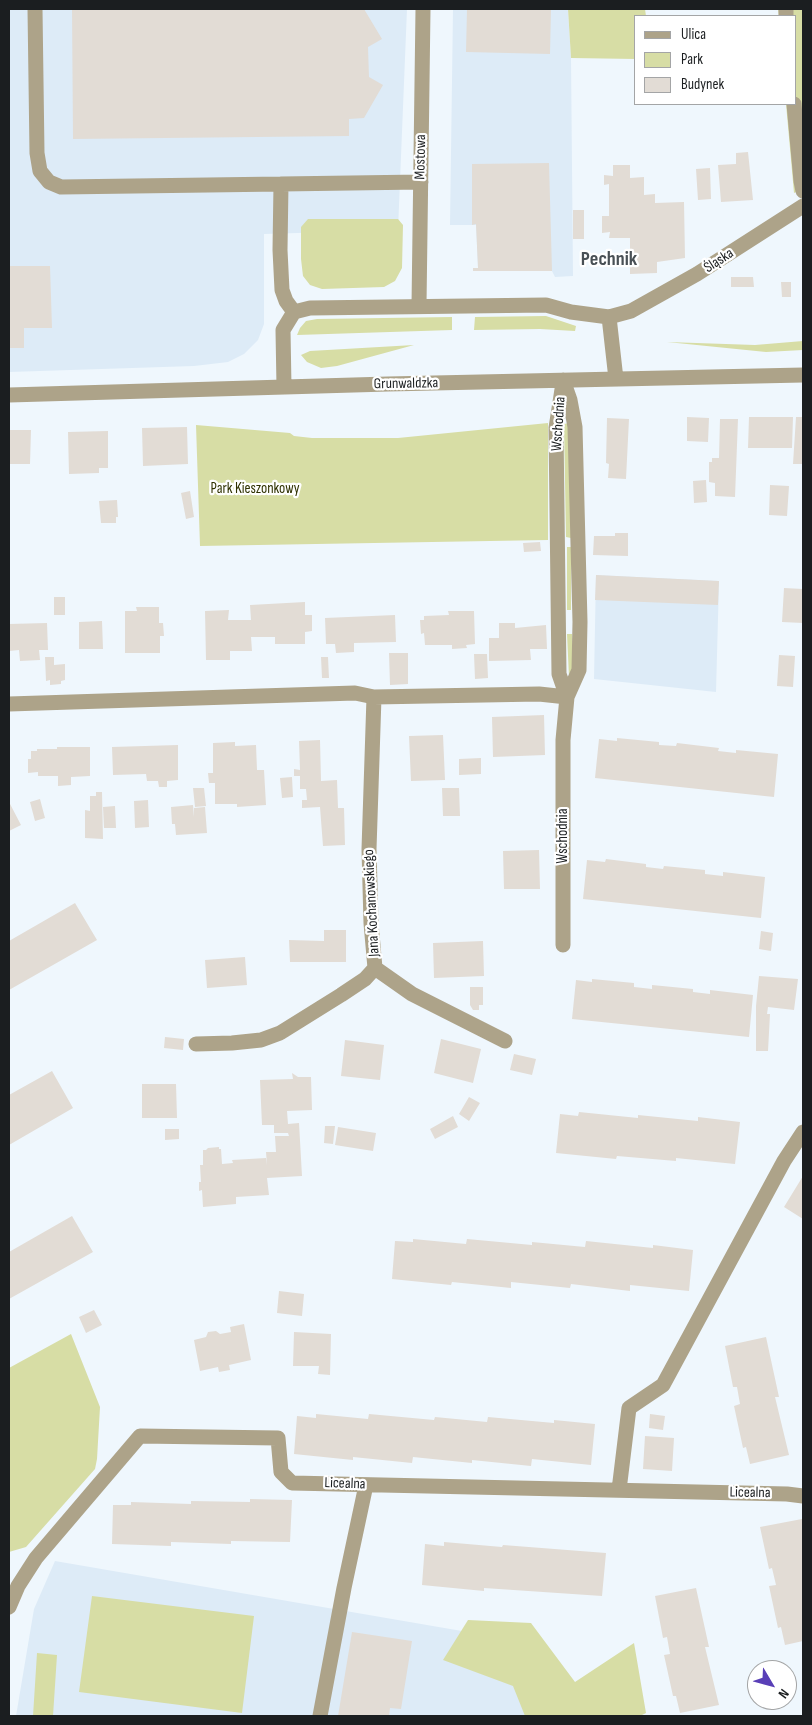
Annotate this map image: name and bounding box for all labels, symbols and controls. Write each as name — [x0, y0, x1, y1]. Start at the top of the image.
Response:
legend — [634, 15, 797, 105]
text: Ulica — [681, 25, 706, 44]
text: Park — [681, 50, 703, 69]
text: Budynek — [681, 75, 724, 94]
street label: Mostowa — [412, 134, 430, 180]
street label: Śląska — [701, 245, 737, 277]
district label: Pechnik — [581, 248, 637, 272]
street label: Grunwaldzka — [374, 374, 438, 394]
street label: Wschodnia — [548, 396, 570, 452]
park label: Park Kieszonkowy — [211, 480, 299, 498]
street label: Wschodnia — [554, 809, 572, 863]
street label: Jana Kochanowskiego — [360, 849, 384, 957]
street label: Licealna — [324, 1474, 366, 1494]
street label: Licealna — [729, 1484, 771, 1502]
north arrow — [747, 1660, 797, 1710]
text: N — [775, 1686, 793, 1702]

